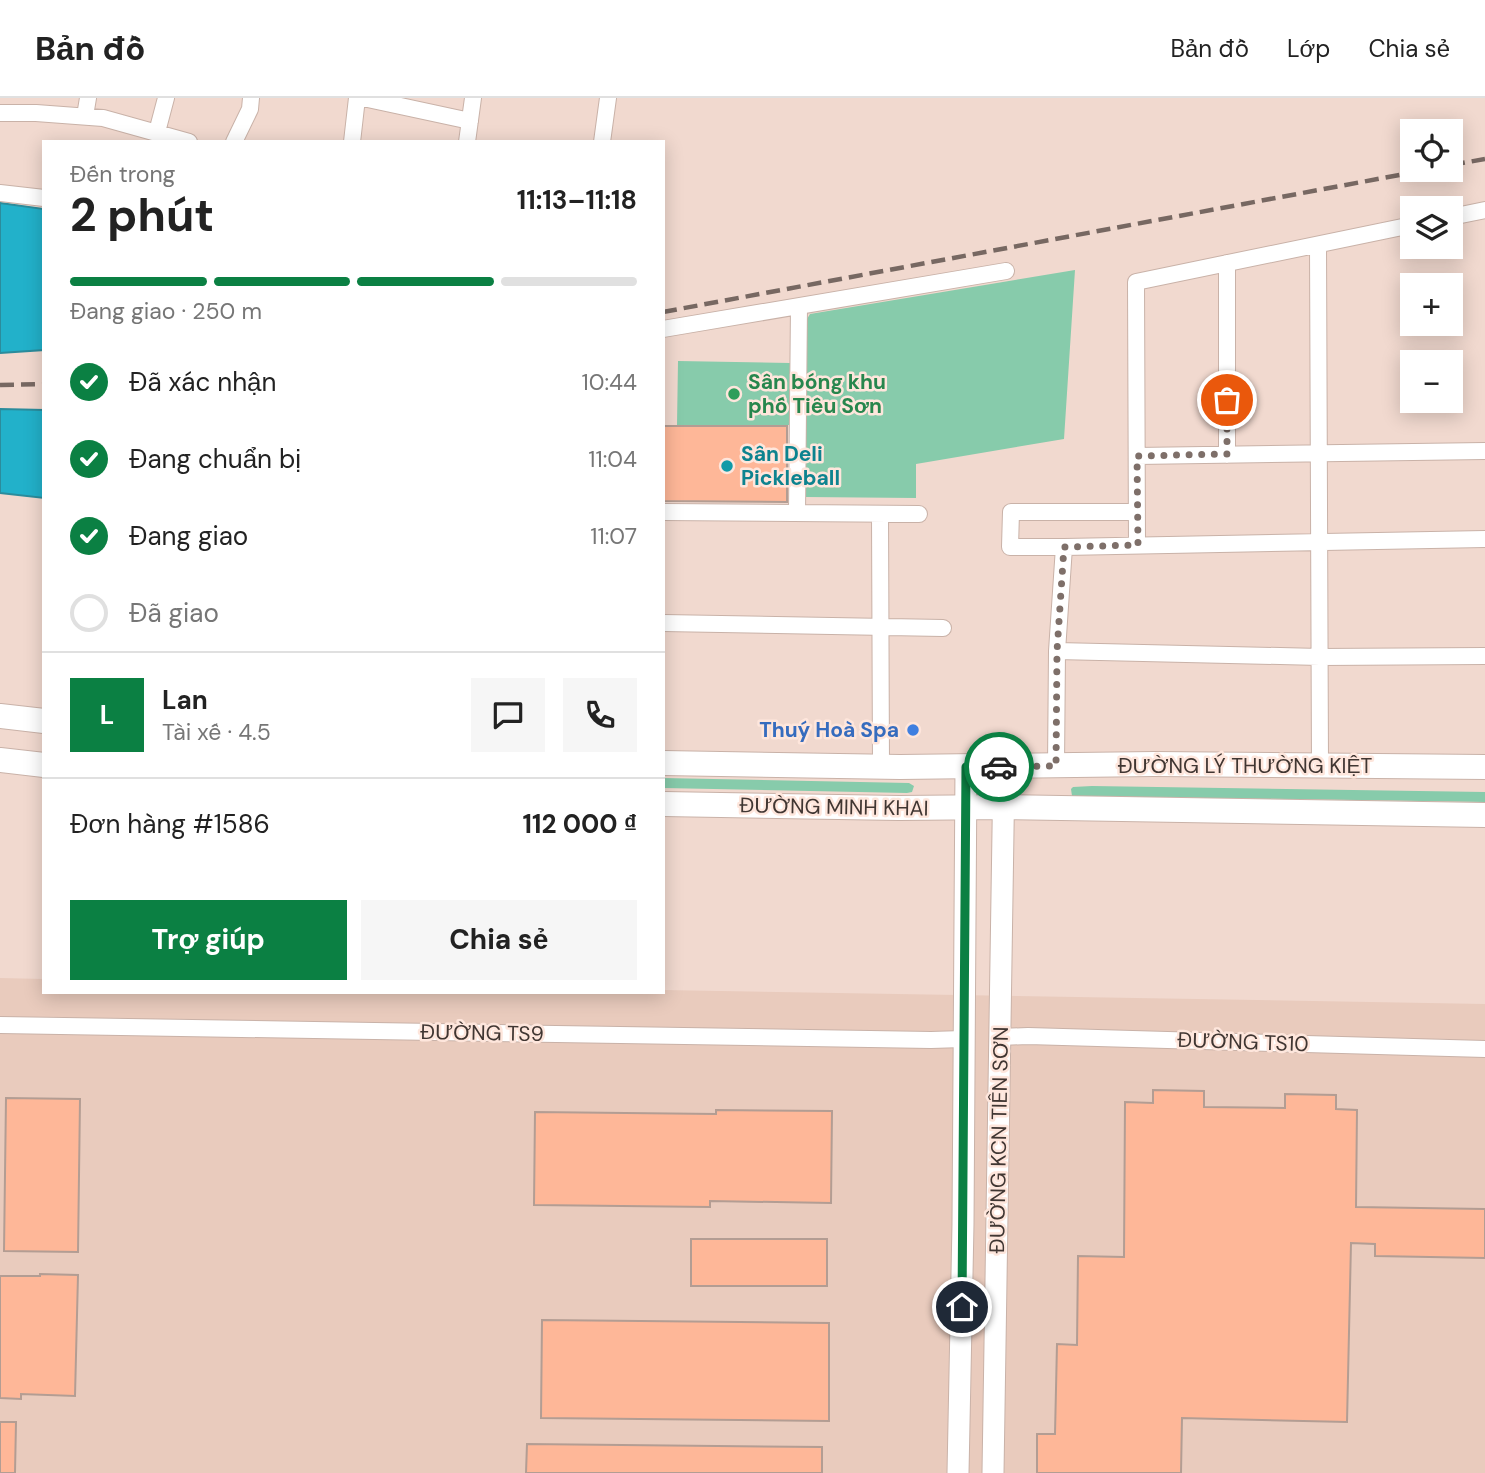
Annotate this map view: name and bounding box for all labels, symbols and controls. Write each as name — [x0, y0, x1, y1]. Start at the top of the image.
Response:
text: Bản đồ — [35, 27, 145, 70]
text: Bản đồ — [1171, 33, 1249, 64]
text: Lớp — [1287, 33, 1330, 64]
text: Chia sẻ — [1368, 33, 1450, 64]
map controls — [1400, 119, 1463, 413]
button: locate — [1400, 119, 1463, 182]
text: Đến trong — [70, 159, 175, 189]
text: 11:13–11:18 — [517, 183, 637, 217]
text: 2 phút — [70, 185, 214, 245]
button: layers — [1400, 196, 1463, 259]
button: + — [1400, 273, 1463, 336]
text: Đang giao · 250 m — [70, 296, 262, 326]
button: − — [1400, 350, 1463, 413]
icon: check — [70, 363, 108, 401]
text: Đã xác nhận — [129, 365, 277, 399]
text: 10:44 — [582, 367, 637, 397]
place label: Sân bóng khu phố Tiêu Sơn — [748, 368, 886, 420]
pin — [1197, 370, 1257, 430]
icon: bag — [1208, 381, 1246, 419]
marker: Sân bóng khu phố Tiêu Sơn — [726, 386, 742, 402]
icon: check — [70, 440, 108, 478]
place label: Sân Deli Pickleball — [741, 440, 840, 492]
text: Đang chuẩn bị — [129, 442, 301, 476]
text: 11:04 — [588, 444, 637, 474]
marker: Sân Deli Pickleball — [719, 458, 735, 474]
icon: check — [70, 517, 108, 555]
text: Đang giao — [129, 519, 248, 553]
text: 11:07 — [590, 521, 637, 551]
text: Đã giao — [129, 596, 219, 630]
button: chat — [471, 678, 545, 752]
button: phone — [563, 678, 637, 752]
text: Lan — [162, 683, 208, 717]
text: L — [100, 698, 114, 732]
place label: Thuý Hoà Spa — [759, 716, 899, 744]
text: Tài xế · 4.5 — [162, 717, 271, 747]
marker: Thuý Hoà Spa — [905, 722, 921, 738]
courier — [964, 732, 1034, 802]
icon: car — [980, 748, 1018, 786]
street label: ĐƯỜNG LÝ THƯỜNG KIỆT — [1118, 752, 1373, 780]
street label: ĐƯỜNG MINH KHAI — [739, 791, 929, 823]
text: Đơn hàng #1586 — [70, 807, 270, 841]
text: 112 000 ₫ — [523, 807, 637, 841]
button: Trợ giúp — [70, 900, 347, 980]
button: Chia sẻ — [361, 900, 637, 980]
street label: ĐƯỜNG TS9 — [420, 1018, 544, 1048]
street label: ĐƯỜNG KCN TIÊN SƠN — [983, 1026, 1015, 1254]
street label: ĐƯỜNG TS10 — [1177, 1026, 1309, 1058]
pin — [932, 1277, 992, 1337]
icon: home — [943, 1288, 981, 1326]

